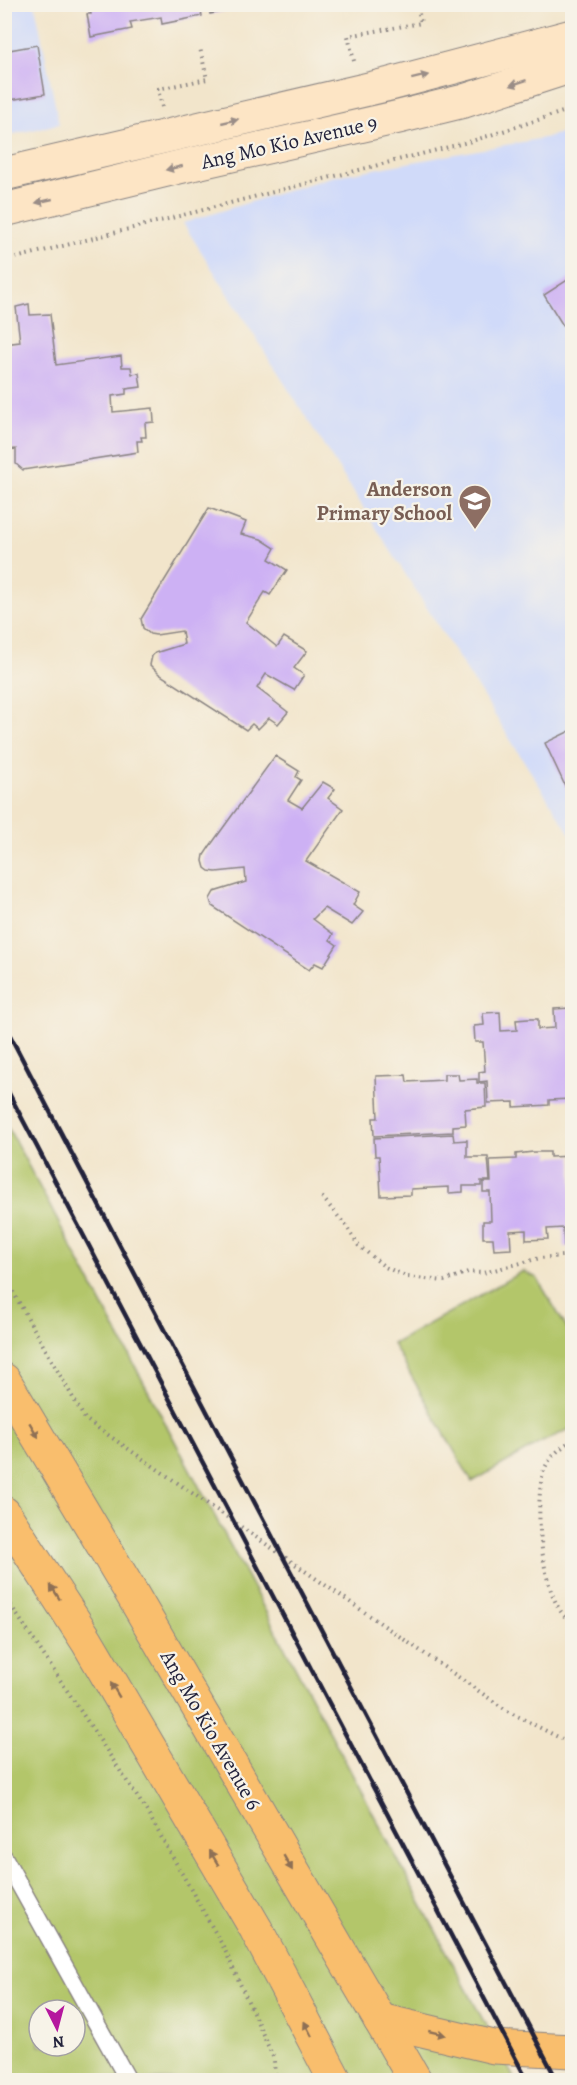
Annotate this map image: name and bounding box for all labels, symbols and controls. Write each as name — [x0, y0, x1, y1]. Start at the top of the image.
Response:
one-way arrow — [411, 71, 429, 81]
one-way arrow — [509, 79, 527, 89]
street label: Ang Mo Kio Avenue 9 — [197, 108, 380, 176]
one-way arrow — [221, 116, 239, 126]
one-way arrow — [165, 164, 183, 173]
one-way arrow — [34, 197, 53, 206]
place label: Anderson Primary School — [317, 475, 452, 527]
school or university icon: Anderson Primary School — [457, 483, 493, 530]
one-way arrow — [29, 1422, 39, 1439]
one-way arrow — [50, 1584, 61, 1600]
street label: Ang Mo Kio Avenue 6 — [153, 1644, 268, 1815]
one-way arrow — [110, 1681, 120, 1698]
one-way arrow — [209, 1850, 220, 1866]
one-way arrow — [283, 1855, 294, 1871]
north arrow — [27, 1998, 87, 2058]
one-way arrow — [303, 2020, 313, 2037]
one-way arrow — [427, 2029, 446, 2039]
text: N — [51, 2030, 65, 2054]

